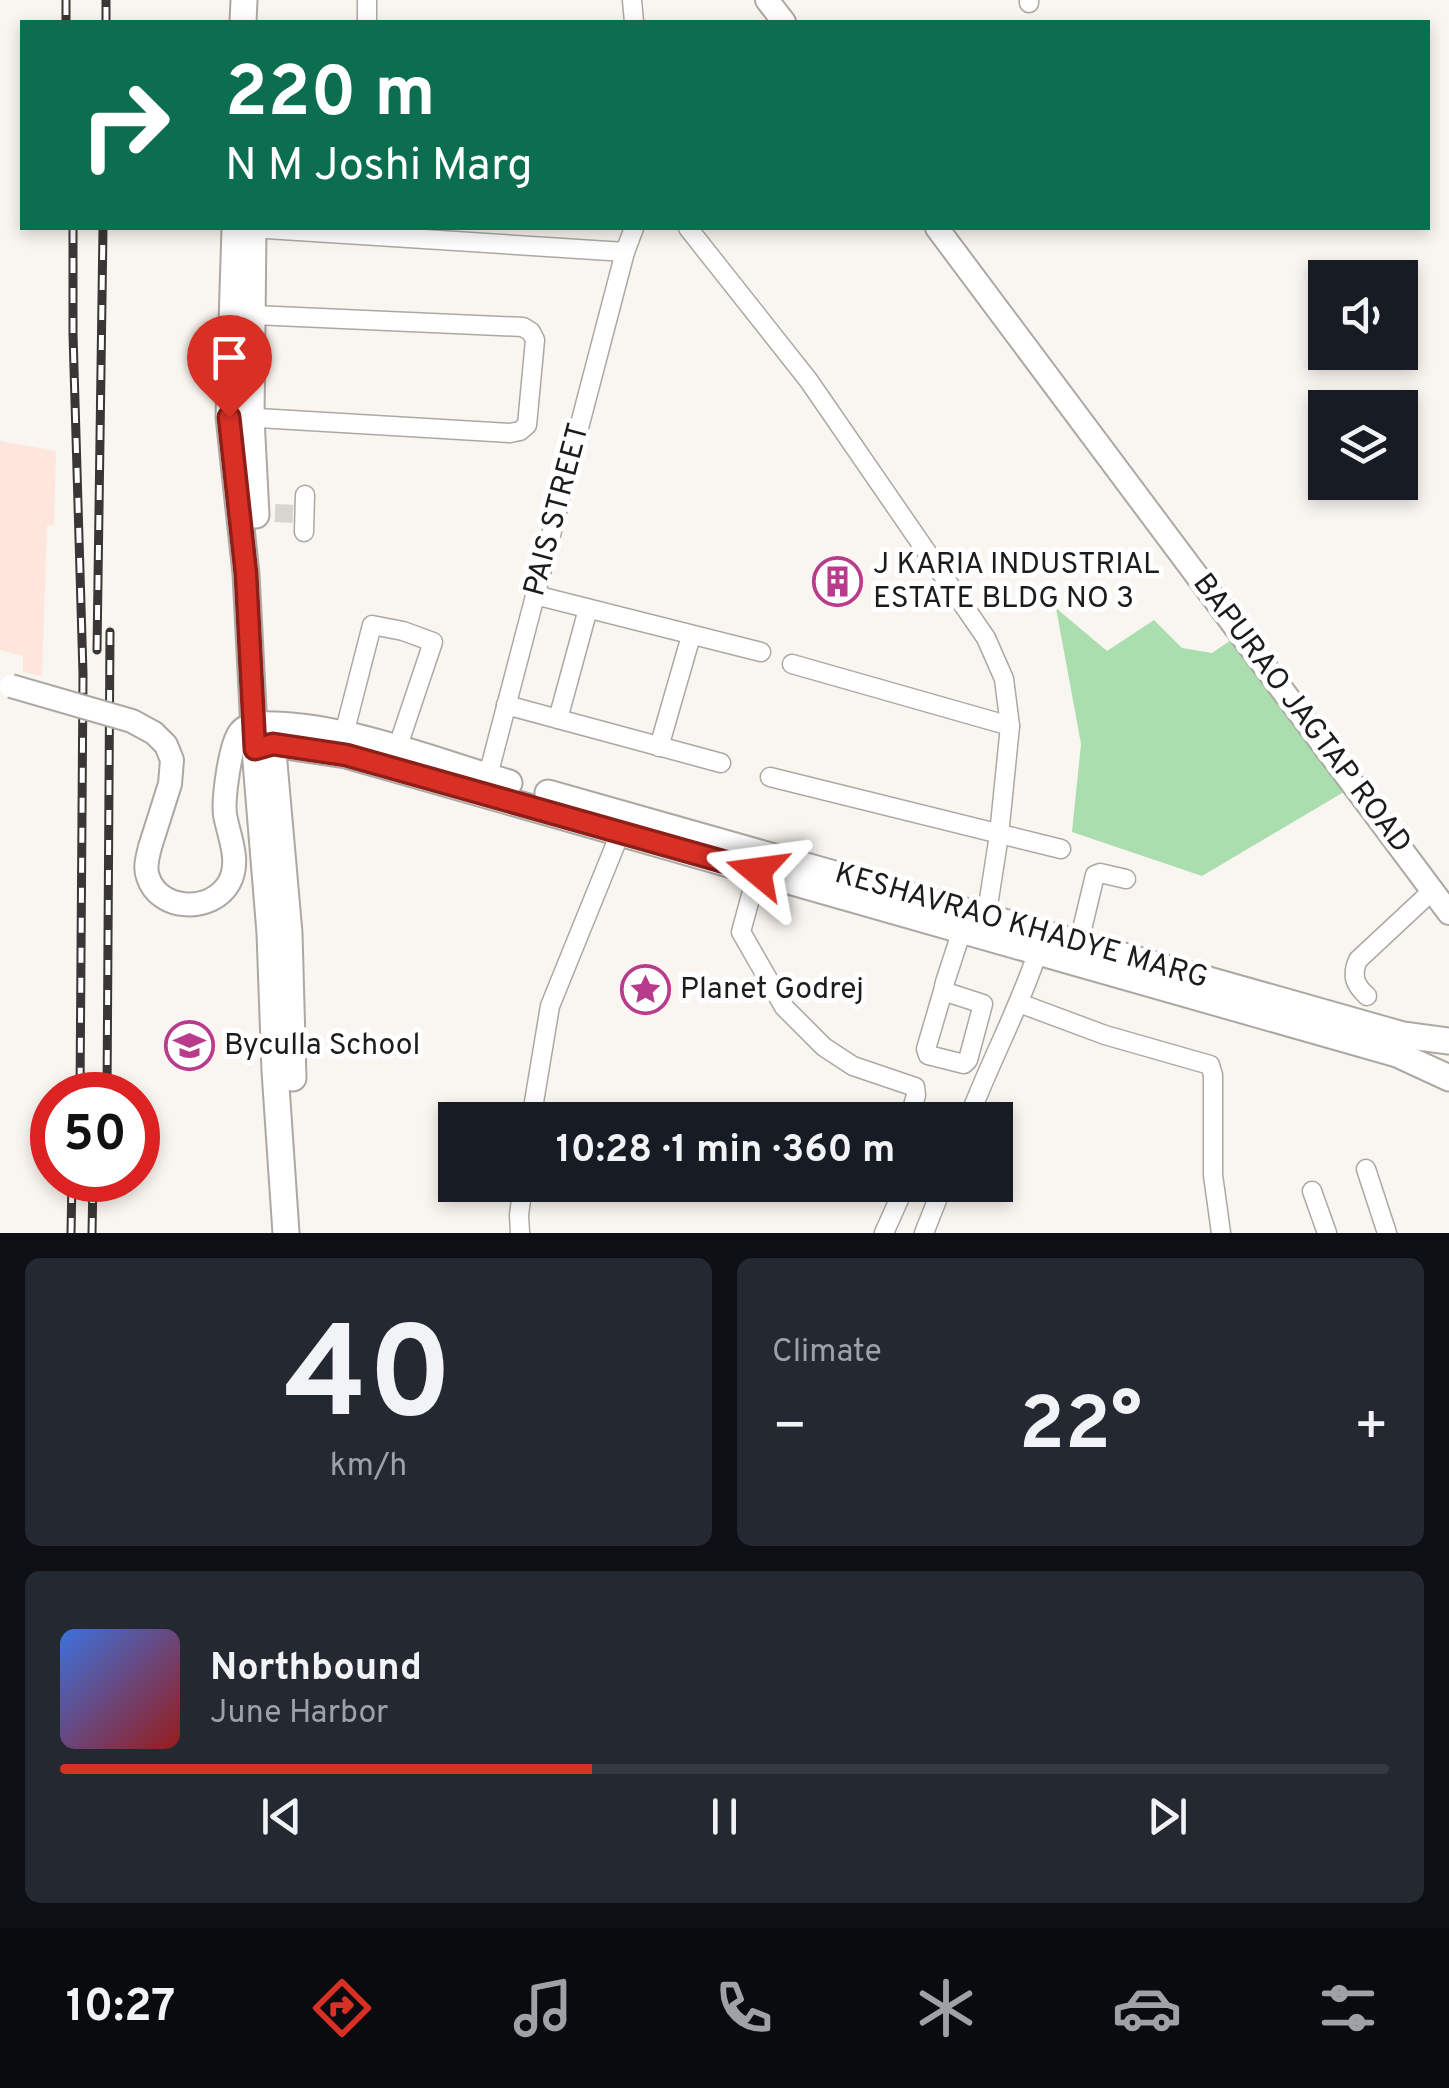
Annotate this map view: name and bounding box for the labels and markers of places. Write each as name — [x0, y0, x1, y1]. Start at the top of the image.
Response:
pin — [187, 315, 272, 418]
place label: J KARIA INDUSTRIAL ESTATE BLDG NO 3 — [873, 547, 1160, 618]
building icon: J KARIA INDUSTRIAL ESTATE BLDG NO 3 — [812, 556, 864, 608]
place icon: Planet Godrej — [619, 964, 671, 1016]
place label: Planet Godrej — [680, 972, 864, 1009]
school or university icon: Byculla School — [163, 1020, 215, 1072]
place label: Byculla School — [224, 1028, 420, 1065]

